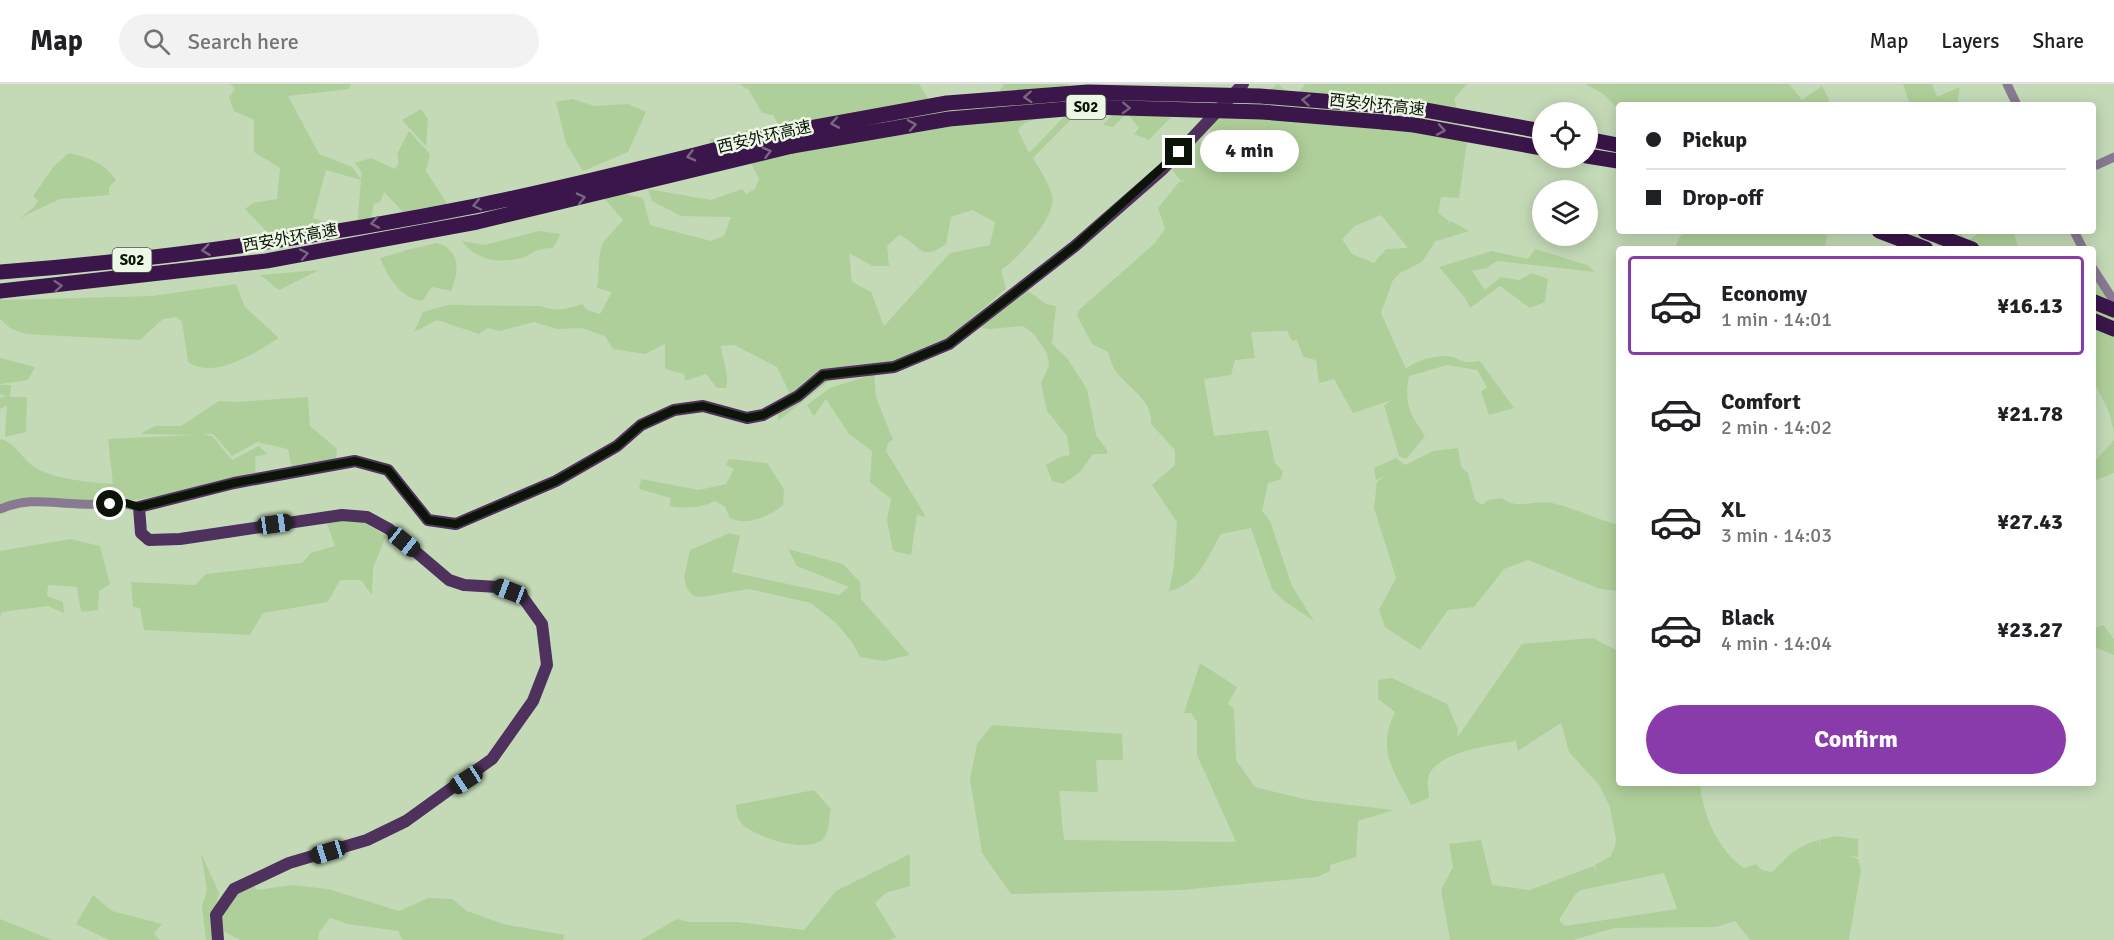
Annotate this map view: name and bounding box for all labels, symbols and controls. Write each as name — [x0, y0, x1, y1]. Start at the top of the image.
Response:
search box — [119, 14, 539, 68]
text: Map — [30, 24, 83, 58]
icon: search — [140, 25, 173, 58]
text: Search here — [188, 28, 299, 55]
text: Map — [1870, 28, 1908, 54]
text: Layers — [1941, 28, 1999, 54]
text: Share — [2032, 28, 2084, 54]
one-way arrow — [1023, 90, 1032, 103]
street label: 西安外环高速 — [1328, 90, 1426, 120]
one-way arrow — [1302, 94, 1311, 107]
road number: S02 — [1066, 95, 1106, 119]
one-way arrow — [1122, 102, 1131, 115]
map controls — [1532, 102, 1598, 246]
button: locate — [1532, 102, 1598, 168]
street label: 西安外环高速 — [715, 116, 813, 158]
one-way arrow — [830, 116, 840, 129]
one-way arrow — [907, 120, 916, 132]
one-way arrow — [1436, 123, 1446, 135]
text: Pickup — [1682, 126, 1747, 153]
callout: 4 min — [1200, 131, 1299, 173]
route end — [1165, 138, 1192, 165]
text: 4 min — [1225, 138, 1274, 163]
one-way arrow — [762, 147, 772, 160]
one-way arrow — [686, 148, 696, 161]
button: layers — [1532, 180, 1598, 246]
text: Drop-off — [1682, 184, 1763, 211]
one-way arrow — [576, 192, 586, 205]
one-way arrow — [473, 198, 483, 211]
one-way arrow — [371, 217, 380, 229]
street label: 西安外环高速 — [241, 220, 339, 256]
one-way arrow — [201, 244, 210, 256]
road number: S02 — [112, 248, 152, 272]
one-way arrow — [298, 248, 308, 261]
icon: car — [1649, 279, 1703, 333]
one-way arrow — [54, 280, 63, 293]
text: Economy — [1721, 280, 1807, 307]
text: ¥16.13 — [1997, 292, 2063, 319]
text: 1 min · 14:01 — [1721, 307, 1832, 332]
icon: car — [1649, 387, 1703, 441]
text: Comfort — [1721, 388, 1801, 415]
text: ¥21.78 — [1997, 400, 2063, 427]
text: 2 min · 14:02 — [1721, 415, 1832, 440]
route start — [96, 490, 123, 517]
icon: car — [1649, 495, 1703, 549]
text: XL — [1721, 496, 1746, 523]
text: ¥27.43 — [1997, 508, 2063, 535]
car — [256, 513, 294, 535]
text: 3 min · 14:03 — [1721, 523, 1832, 548]
car — [384, 524, 424, 560]
car — [490, 576, 530, 606]
icon: car — [1649, 603, 1703, 657]
text: Black — [1721, 604, 1775, 631]
text: ¥23.27 — [1997, 616, 2063, 643]
text: 4 min · 14:04 — [1721, 631, 1832, 656]
button: Confirm — [1646, 705, 2066, 774]
car — [446, 763, 486, 797]
car — [308, 838, 348, 866]

